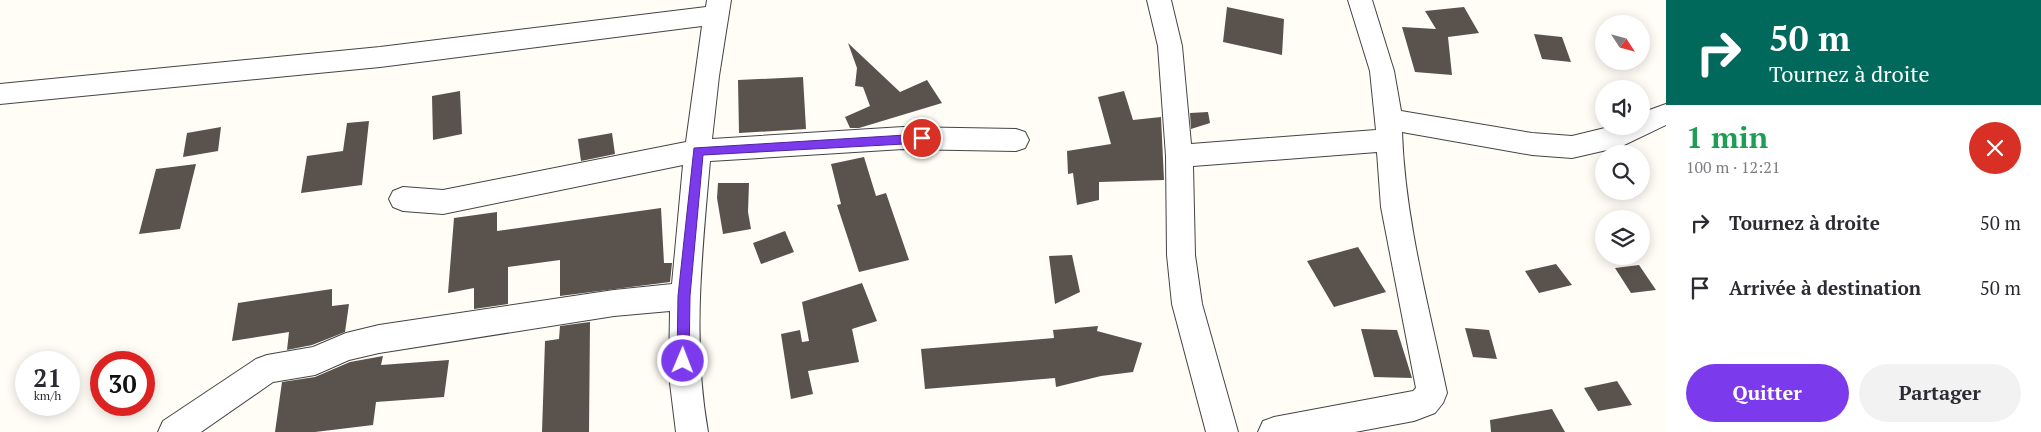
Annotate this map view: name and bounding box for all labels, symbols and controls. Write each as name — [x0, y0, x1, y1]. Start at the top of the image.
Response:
north arrow — [1595, 15, 1650, 70]
map controls — [1595, 15, 1650, 265]
text: 50 m — [1769, 15, 1850, 61]
icon: right — [1686, 20, 1751, 85]
text: Tournez à droite — [1769, 59, 1930, 88]
button: sound — [1595, 80, 1650, 135]
pin — [901, 117, 943, 159]
text: 1 min — [1686, 117, 1768, 157]
button: close — [1969, 122, 2021, 174]
icon: arrive — [908, 124, 936, 152]
button: search — [1595, 145, 1650, 200]
text: 100 m · 12:21 — [1686, 156, 1780, 178]
icon: right — [1686, 209, 1714, 237]
button: layers — [1595, 210, 1650, 265]
text: Tournez à droite — [1729, 210, 1880, 235]
text: 50 m — [1980, 210, 2021, 235]
icon: arrive — [1686, 274, 1714, 302]
text: Arrivée à destination — [1729, 275, 1921, 300]
text: 50 m — [1980, 275, 2021, 300]
position arrow — [656, 334, 708, 386]
speed limit sign: 30 — [90, 351, 155, 416]
text: 21 — [33, 361, 62, 394]
button: Quitter — [1686, 364, 1849, 422]
button: Partager — [1859, 364, 2021, 422]
text: km/h — [34, 388, 61, 403]

